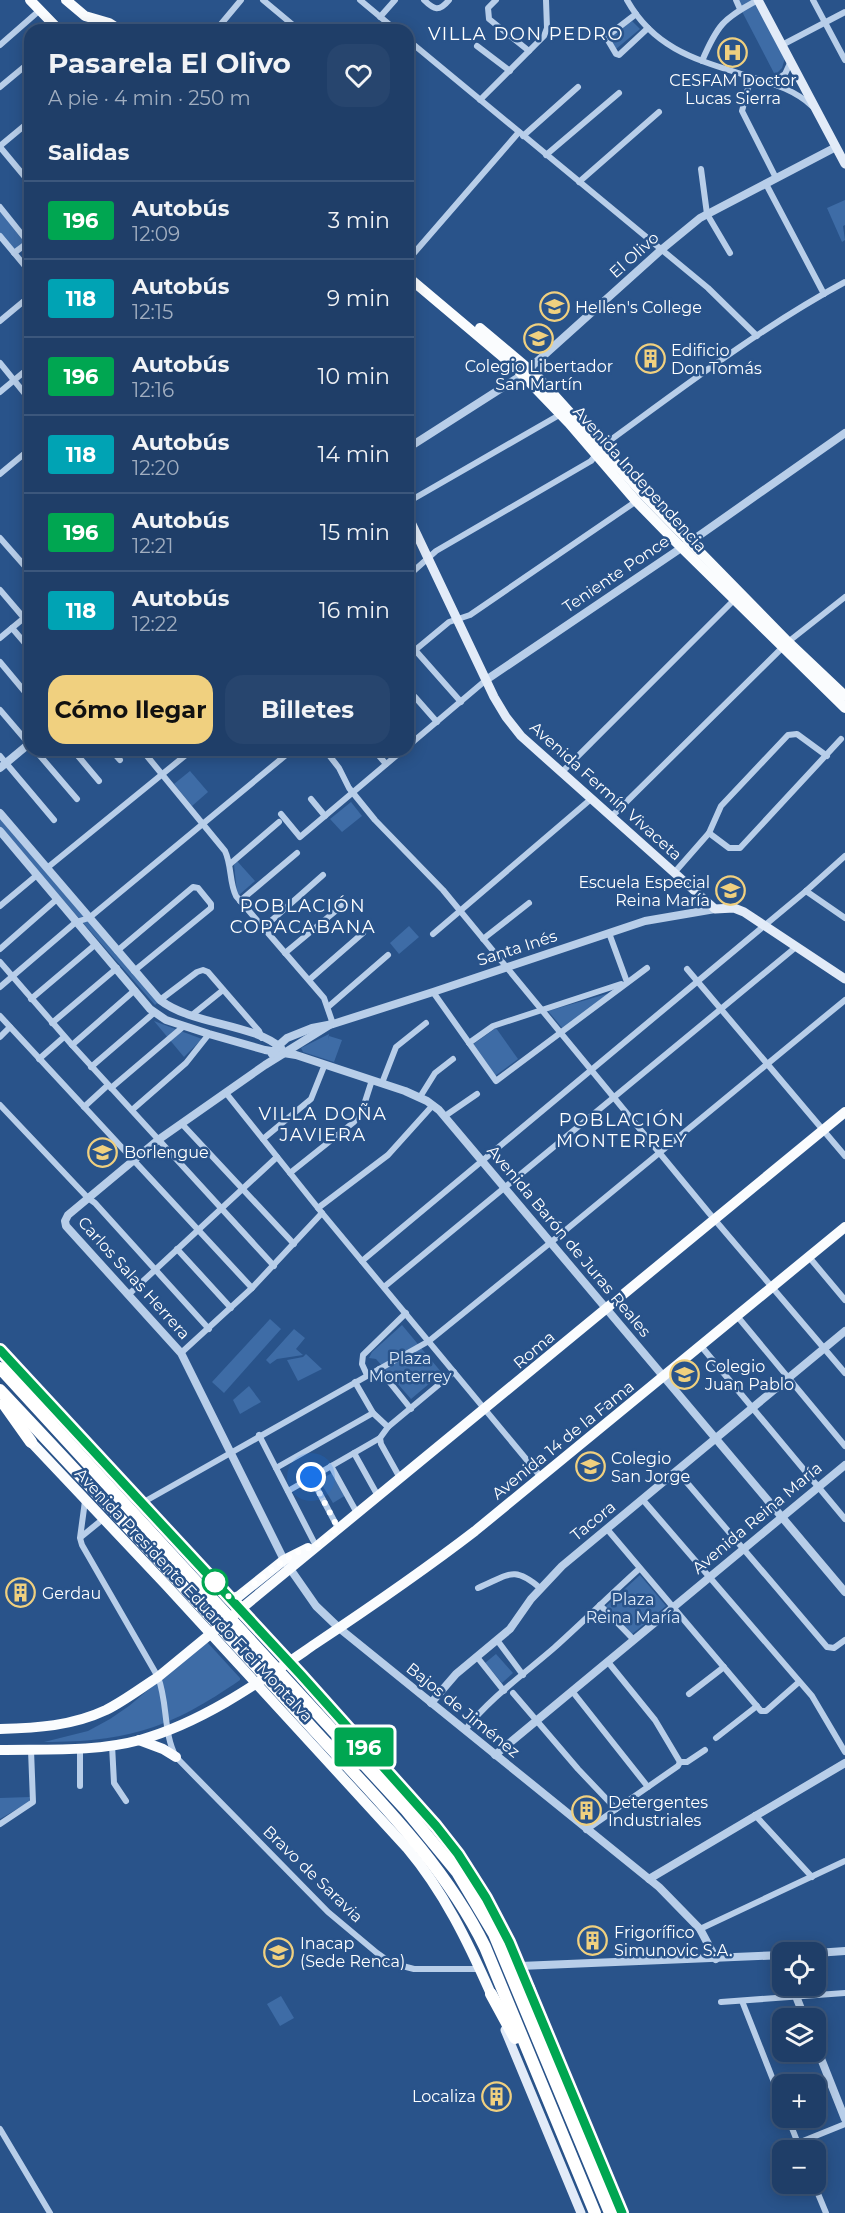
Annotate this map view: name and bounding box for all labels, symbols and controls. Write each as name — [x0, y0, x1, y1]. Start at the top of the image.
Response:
district label: VILLA DON PEDRO — [428, 23, 624, 45]
hospital icon: CESFAM Doctor Lucas Sierra — [717, 36, 749, 68]
button: heart — [327, 44, 390, 107]
text: Pasarela El Olivo — [48, 46, 291, 80]
place label: CESFAM Doctor Lucas Sierra — [669, 71, 797, 108]
text: A pie · 4 min · 250 m — [48, 86, 251, 110]
text: Salidas — [48, 139, 129, 166]
text: Autobús — [132, 195, 229, 222]
text: 3 min — [328, 207, 390, 234]
text: 196 — [64, 208, 99, 233]
text: 12:09 — [132, 222, 180, 246]
street label: El Olivo — [605, 228, 663, 282]
text: Autobús — [132, 273, 229, 300]
text: 9 min — [327, 285, 390, 312]
text: 118 — [66, 286, 96, 311]
school or university icon: Hellen's College — [538, 291, 570, 323]
place label: Hellen's College — [575, 298, 702, 317]
text: 12:15 — [132, 300, 173, 324]
school or university icon: Colegio Libertador San Martín — [523, 322, 555, 354]
place label: Edificio Don Tomás — [671, 341, 762, 378]
building icon: Edificio Don Tomás — [634, 343, 666, 375]
text: Autobús — [132, 351, 229, 378]
place label: Colegio Libertador San Martín — [465, 357, 613, 394]
text: 10 min — [318, 363, 390, 390]
text: 196 — [64, 364, 99, 389]
text: 12:16 — [132, 378, 174, 402]
street label: Avenida Independencia — [569, 402, 711, 556]
text: Autobús — [132, 429, 229, 456]
text: 14 min — [318, 441, 390, 468]
text: 118 — [66, 442, 96, 467]
text: 12:20 — [132, 456, 179, 480]
text: Autobús — [132, 507, 229, 534]
text: 15 min — [320, 519, 390, 546]
text: 196 — [64, 520, 99, 545]
street label: Teniente Ponce — [559, 531, 673, 617]
text: 12:21 — [132, 534, 173, 558]
text: Autobús — [132, 585, 229, 612]
text: 16 min — [319, 597, 390, 624]
text: 118 — [66, 598, 96, 623]
text: 12:22 — [132, 612, 178, 636]
button: Cómo llegar — [48, 675, 213, 744]
button: Billetes — [225, 675, 390, 744]
street label: Avenida Fermín Vivaceta — [526, 718, 686, 864]
place label: Escuela Especial Reina María — [578, 873, 710, 910]
school or university icon: Escuela Especial Reina María — [715, 875, 747, 907]
district label: POBLACIÓN COPACABANA — [230, 895, 376, 938]
street label: Santa Inés — [475, 926, 560, 970]
district label: VILLA DOÑA JAVIERA — [258, 1103, 388, 1146]
district label: POBLACIÓN MONTERREY — [556, 1109, 688, 1152]
school or university icon: Borlengue — [87, 1136, 119, 1168]
street label: Avenida Barón de Juras Reales — [483, 1141, 655, 1341]
place label: Borlengue — [124, 1143, 209, 1162]
street label: Carlos Salas Herrera — [74, 1213, 194, 1343]
street label: Roma — [509, 1327, 559, 1373]
park label: Plaza Monterrey — [369, 1349, 452, 1386]
place label: Colegio Juan Pablo — [704, 1357, 794, 1394]
school or university icon: Colegio Juan Pablo — [668, 1359, 700, 1391]
street label: Avenida 14 de la Fama — [488, 1377, 638, 1503]
place label: Colegio San Jorge — [611, 1449, 690, 1486]
school or university icon: Colegio San Jorge — [574, 1451, 606, 1483]
street label: Avenida Reina María — [688, 1458, 826, 1578]
your location — [296, 1462, 326, 1492]
street label: Avenida Presidente Eduardo Frei Montalva — [71, 1464, 317, 1726]
street label: Tacora — [567, 1497, 619, 1545]
unlabelled marker — [202, 1569, 228, 1595]
building icon: Gerdau — [5, 1577, 37, 1609]
place label: Gerdau — [42, 1584, 101, 1603]
park label: Plaza Reina María — [586, 1590, 680, 1627]
street label: Bajos de Jiménez — [403, 1659, 523, 1761]
line badge: 196 — [330, 1728, 398, 1766]
text: 196 — [347, 1735, 382, 1760]
place label: Detergentes Industriales — [608, 1793, 708, 1830]
building icon: Detergentes Industriales — [571, 1795, 603, 1827]
street label: Bravo de Saravia — [259, 1822, 367, 1926]
place label: Frigorífico Simunovic S.A. — [614, 1923, 732, 1960]
building icon: Frigorífico Simunovic S.A. — [577, 1925, 609, 1957]
place label: Inacap (Sede Renca) — [300, 1934, 405, 1971]
school or university icon: Inacap (Sede Renca) — [263, 1936, 295, 1968]
map controls — [772, 1942, 826, 2194]
button: locate — [772, 1942, 826, 1996]
button: layers — [772, 2008, 826, 2062]
button: + — [772, 2074, 826, 2128]
building icon: Localiza — [481, 2080, 513, 2112]
place label: Localiza — [412, 2087, 476, 2106]
button: − — [772, 2140, 826, 2194]

